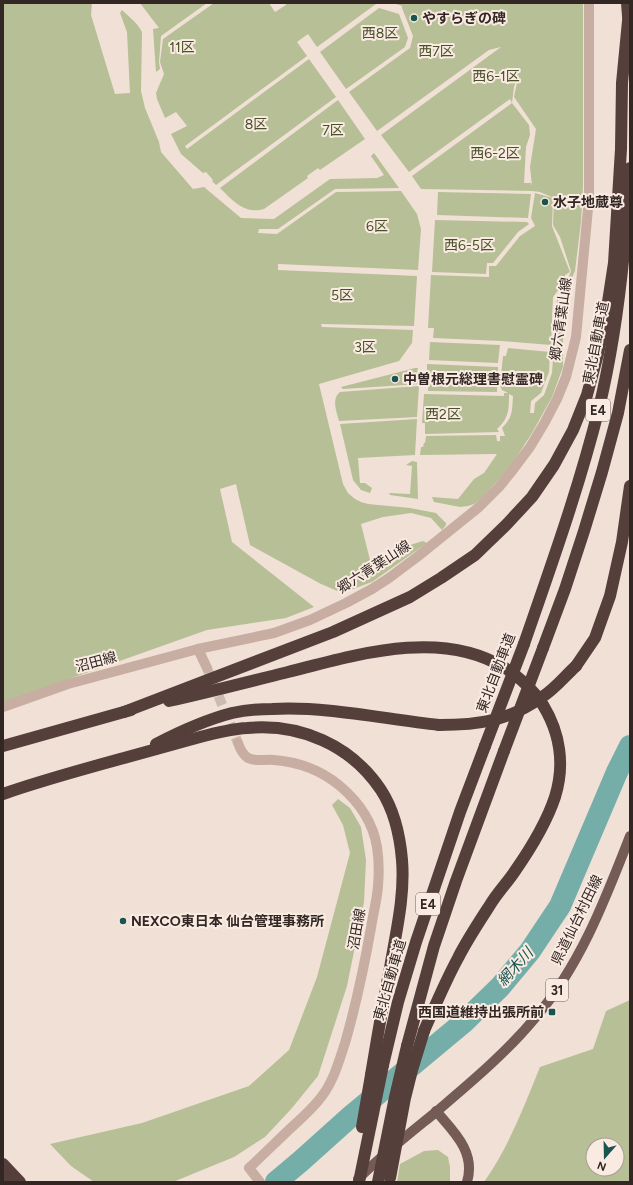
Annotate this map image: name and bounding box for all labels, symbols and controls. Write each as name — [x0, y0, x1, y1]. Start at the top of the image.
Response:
place label: やすらぎの碑 — [422, 10, 506, 27]
marker: やすらぎの碑 — [409, 13, 419, 23]
park label: 西8区 — [362, 25, 398, 42]
park label: 11区 — [169, 39, 195, 56]
park label: 西7区 — [418, 43, 454, 60]
park label: 西6-1区 — [472, 68, 520, 85]
park label: 8区 — [245, 116, 267, 133]
park label: 7区 — [322, 122, 344, 139]
park label: 西6-2区 — [470, 145, 520, 162]
place label: 水子地蔵尊 — [553, 194, 623, 211]
marker: 水子地蔵尊 — [540, 197, 550, 207]
park label: 6区 — [366, 218, 388, 235]
park label: 西6-5区 — [444, 237, 494, 254]
street label: 郷六青葉山線 — [547, 276, 575, 362]
park label: 5区 — [331, 287, 353, 304]
street label: 東北自動車道 — [580, 300, 612, 386]
park label: 3区 — [354, 339, 376, 356]
place label: 中曽根元総理書慰霊碑 — [403, 371, 543, 388]
marker: 中曽根元総理書慰霊碑 — [390, 374, 400, 384]
road number: E4 — [586, 399, 610, 421]
park label: 西2区 — [425, 406, 461, 423]
street label: 郷六青葉山線 — [334, 537, 414, 597]
street label: 東北自動車道 — [473, 631, 519, 715]
street label: 沼田線 — [74, 648, 118, 676]
street label: 県道仙台村田線 — [548, 872, 606, 968]
road number: E4 — [416, 893, 440, 915]
street label: 沼田線 — [345, 907, 369, 951]
place label: NEXCO東日本 仙台管理事務所 — [131, 913, 324, 930]
marker: NEXCO東日本 仙台管理事務所 — [118, 916, 128, 926]
street label: 東北自動車道 — [370, 937, 410, 1023]
water label: 網木川 — [493, 943, 538, 990]
road number: 31 — [546, 979, 568, 1001]
place label: 西国道維持出張所前 — [418, 1004, 544, 1021]
marker: 西国道維持出張所前 — [547, 1007, 557, 1017]
north arrow — [585, 1137, 625, 1177]
text: N — [596, 1158, 608, 1173]

